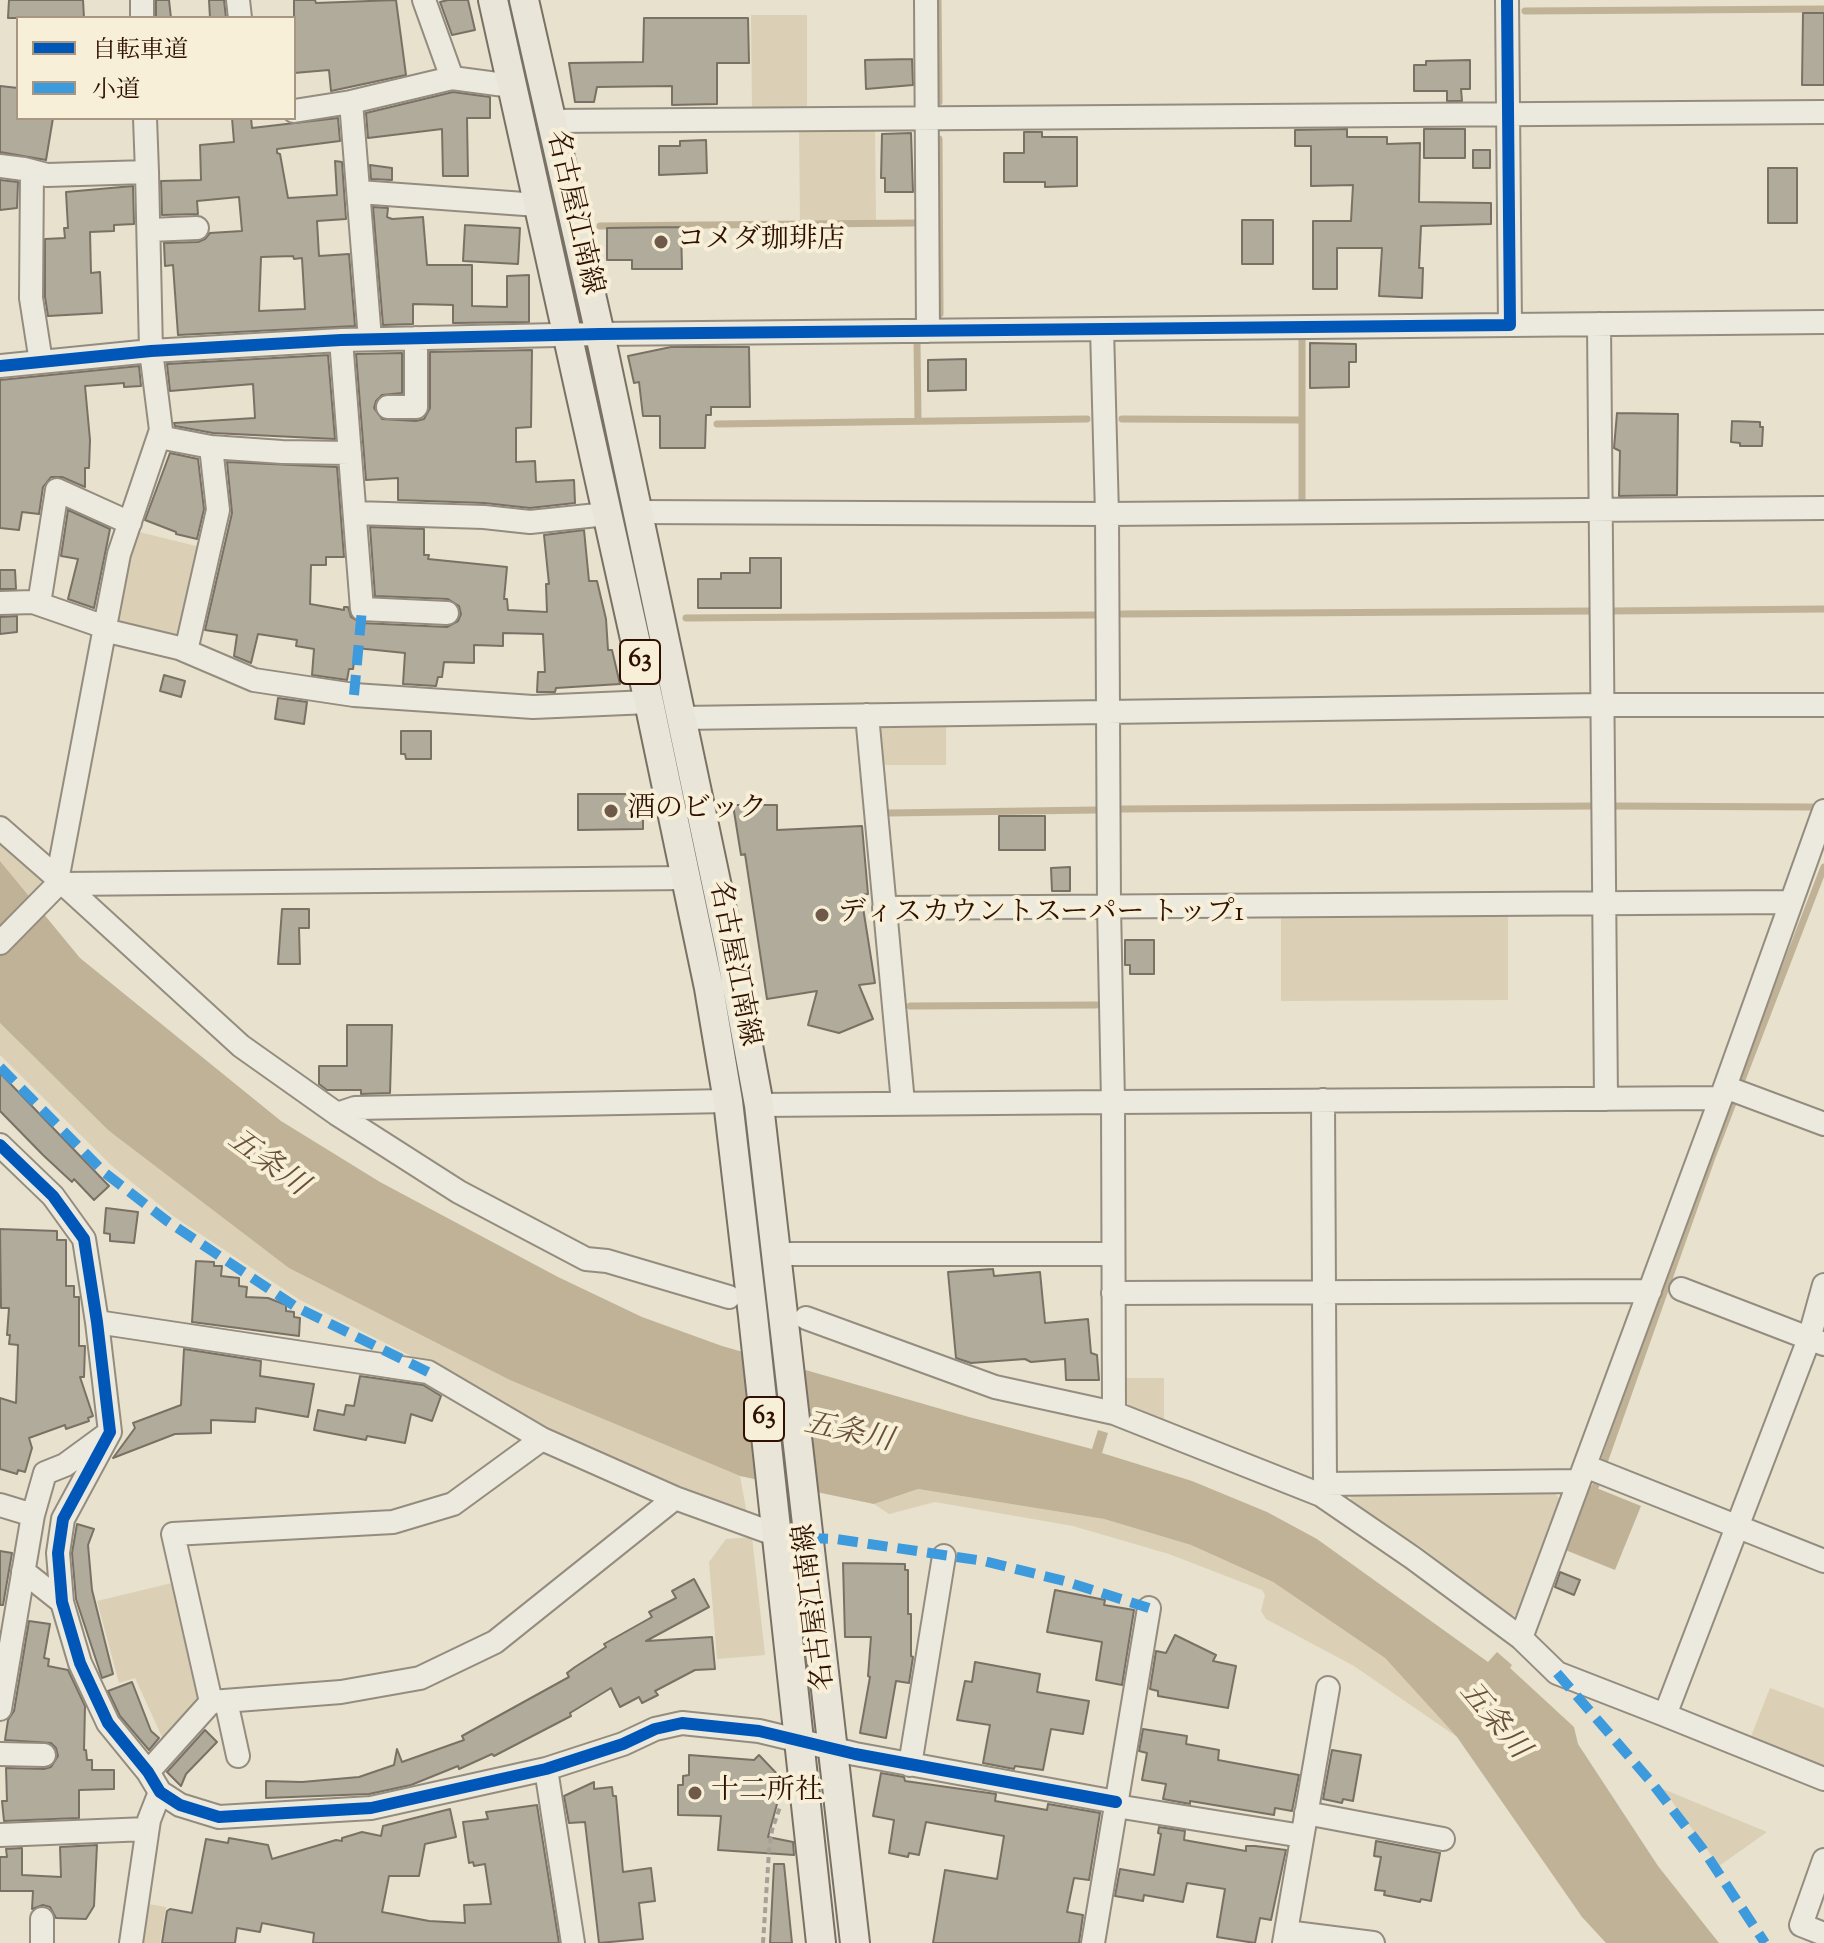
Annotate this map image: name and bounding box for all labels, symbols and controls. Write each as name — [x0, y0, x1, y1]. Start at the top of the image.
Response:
legend — [16, 16, 296, 120]
text: 自転車道 — [92, 34, 188, 68]
text: 小道 — [92, 74, 140, 108]
street label: 名古屋江南線 — [537, 127, 607, 299]
place label: コメダ珈琲店 — [677, 225, 845, 259]
marker: コメダ珈琲店 — [652, 233, 670, 251]
road number: 63 — [620, 640, 660, 684]
place label: 酒のビック — [627, 794, 767, 828]
marker: 酒のビック — [602, 802, 620, 820]
street label: 名古屋江南線 — [699, 878, 765, 1050]
place label: ディスカウントスーパー トップ1 — [838, 898, 1244, 932]
marker: ディスカウントスーパー トップ1 — [813, 906, 831, 924]
water label: 五条川 — [219, 1124, 313, 1206]
road number: 63 — [744, 1397, 784, 1441]
water label: 五条川 — [800, 1408, 896, 1462]
street label: 名古屋江南線 — [790, 1522, 844, 1692]
water label: 五条川 — [1449, 1676, 1535, 1768]
place label: 十二所社 — [711, 1776, 823, 1810]
marker: 十二所社 — [686, 1784, 704, 1802]

